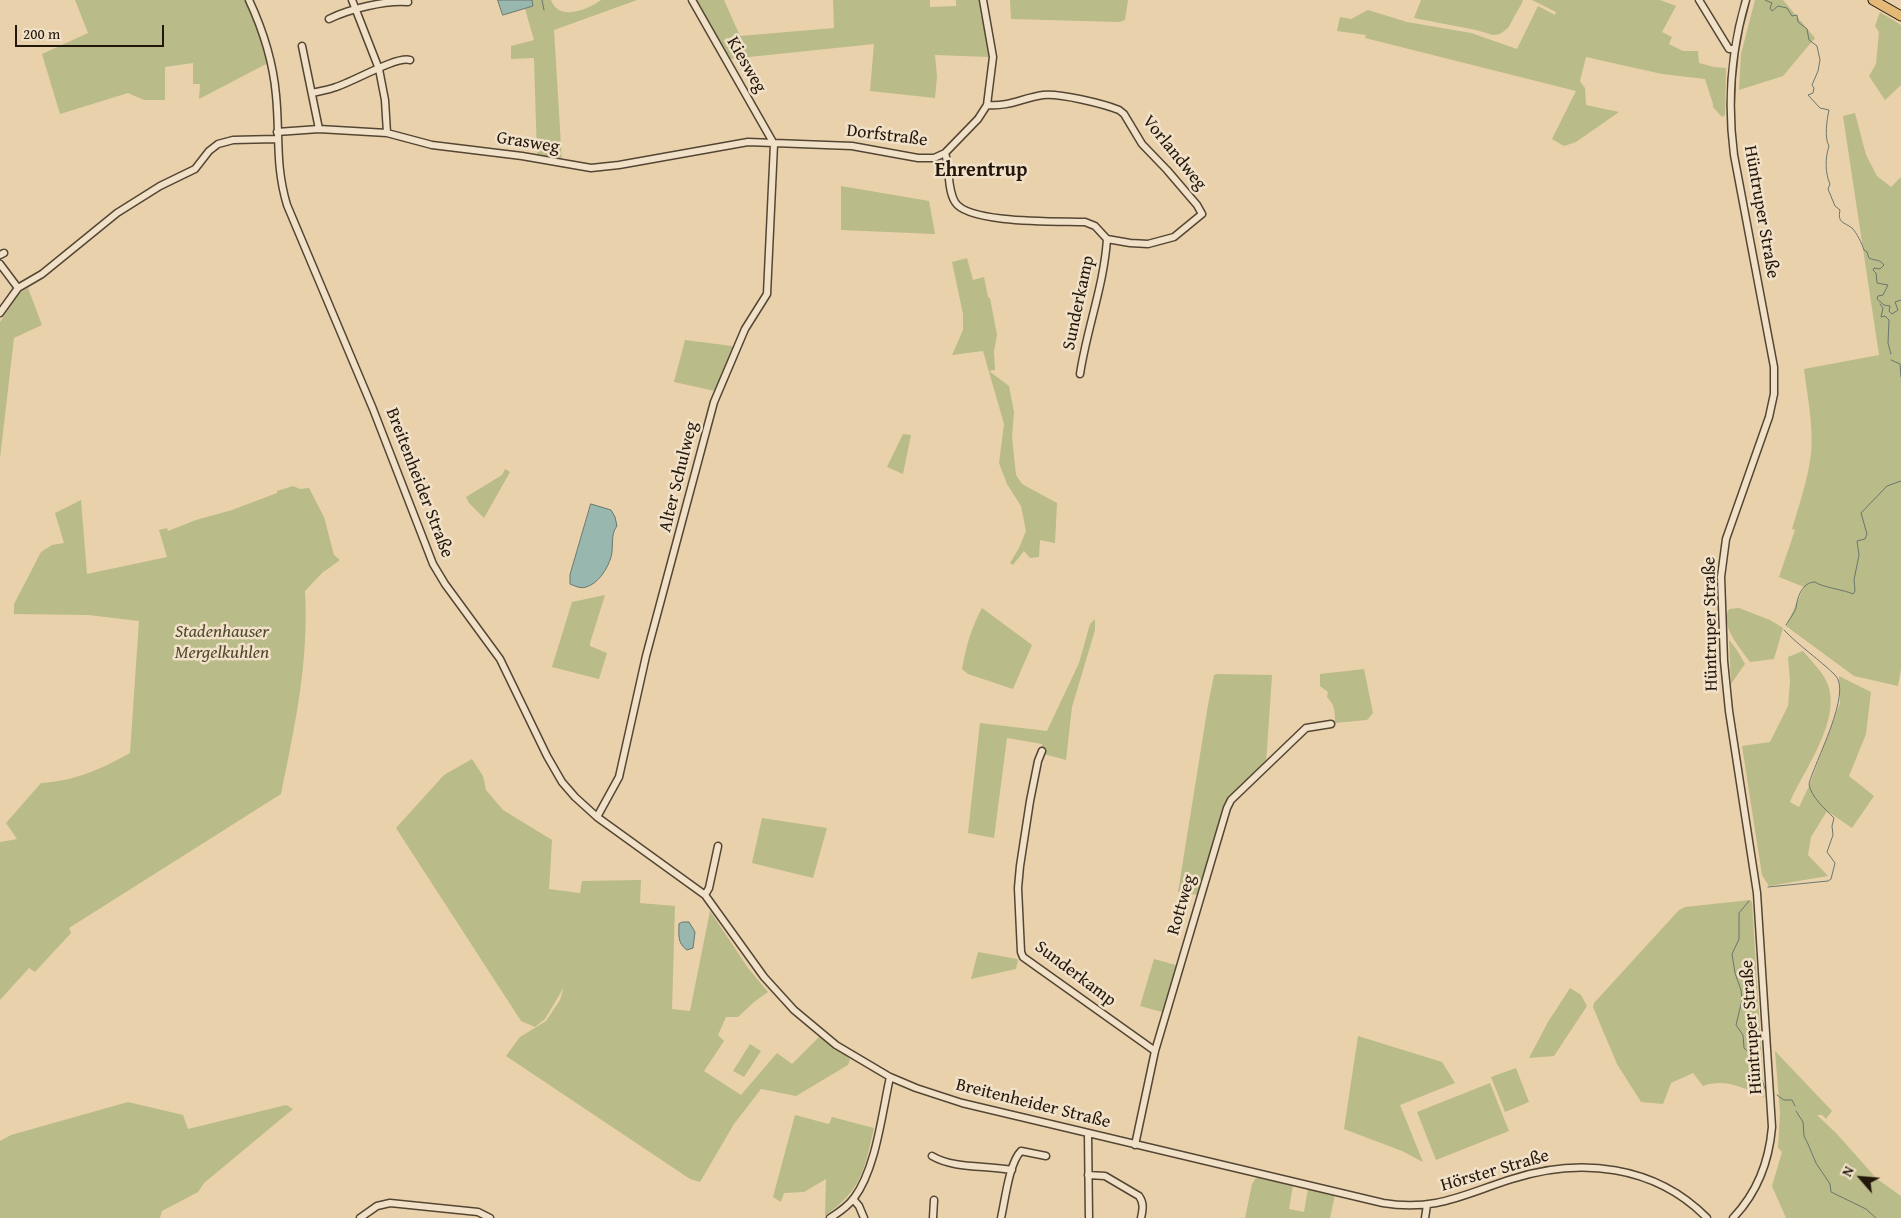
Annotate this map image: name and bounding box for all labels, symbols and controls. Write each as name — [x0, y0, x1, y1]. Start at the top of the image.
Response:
scale bar — [18, 15, 166, 47]
text: 200 m — [23, 23, 60, 44]
street label: Kiesweg — [721, 33, 771, 97]
street label: Vorlandweg — [1137, 111, 1211, 195]
street label: Dorfstraße — [845, 120, 929, 152]
street label: Grasweg — [495, 127, 561, 159]
street label: Hüntruper Straße — [1739, 144, 1783, 280]
district label: Ehrentrup — [935, 159, 1027, 183]
street label: Sunderkamp — [1058, 254, 1100, 352]
street label: Breitenheider Straße — [380, 405, 458, 561]
street label: Alter Schulweg — [655, 419, 703, 535]
street label: Hüntruper Straße — [1699, 556, 1723, 692]
park label: Stadenhauser Mergelkuhlen — [175, 621, 269, 664]
street label: Rottweg — [1163, 872, 1201, 938]
street label: Sunderkamp — [1030, 936, 1120, 1012]
street label: Hüntruper Straße — [1737, 959, 1767, 1095]
street label: Breitenheider Straße — [953, 1074, 1113, 1134]
street label: Hörster Straße — [1438, 1145, 1552, 1197]
north arrow — [1836, 1153, 1886, 1203]
text: N — [1837, 1162, 1859, 1180]

